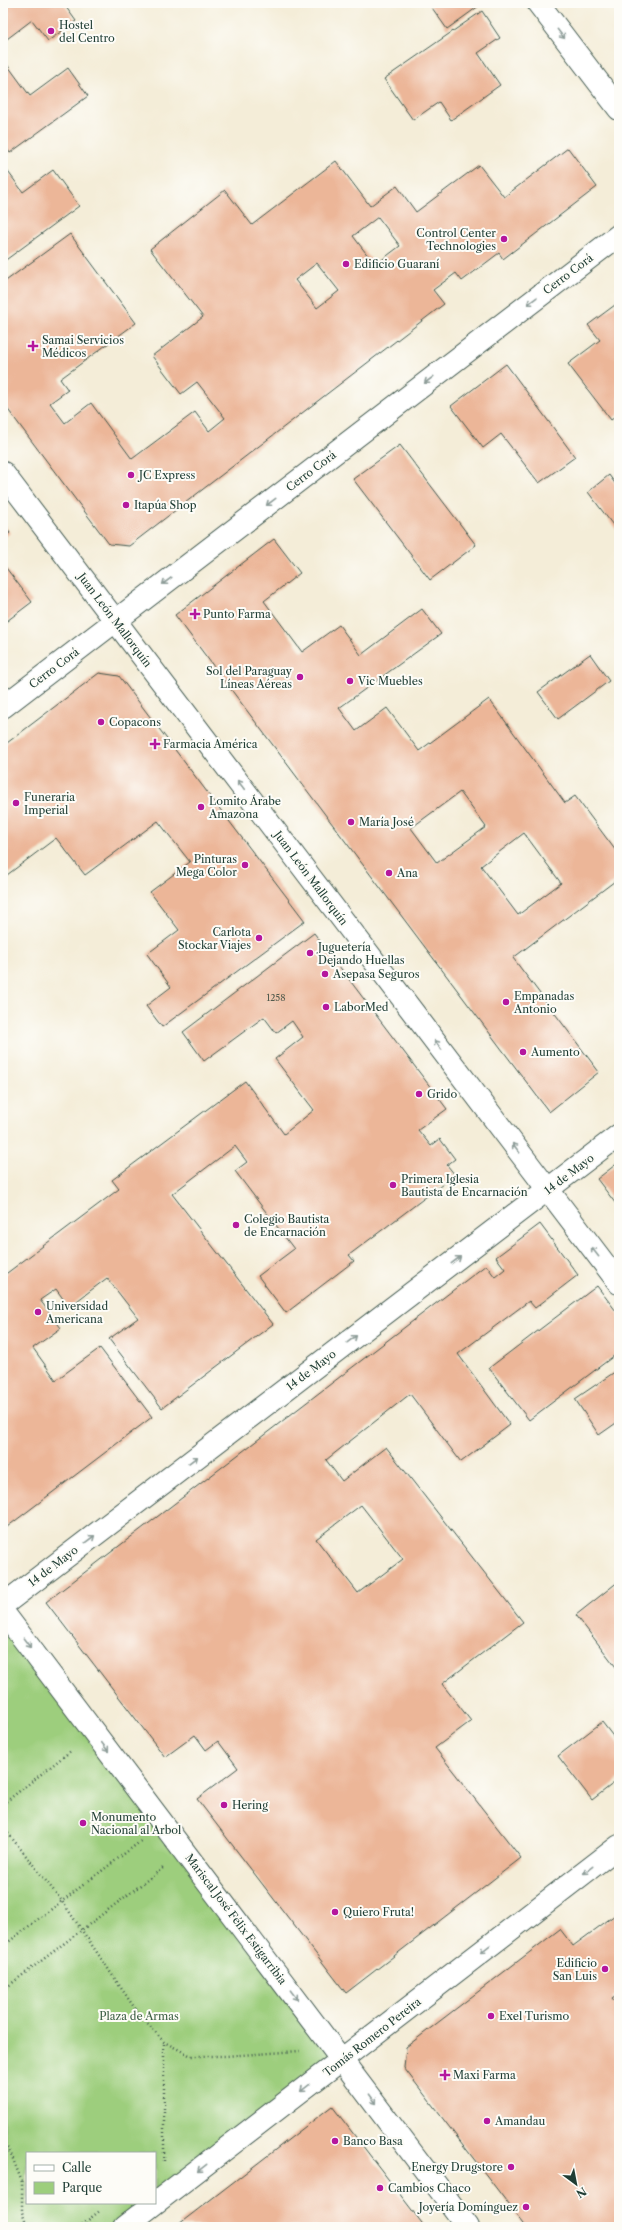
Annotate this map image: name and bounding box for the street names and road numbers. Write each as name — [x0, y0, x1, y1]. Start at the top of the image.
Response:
street label: Cerro Corá — [540, 251, 596, 297]
street label: Cerro Corá — [283, 448, 339, 494]
street label: Juan León Mallorquín — [74, 569, 155, 670]
street label: Cerro Corá — [26, 645, 82, 691]
street label: Juan León Mallorquín — [270, 827, 351, 928]
street label: 14 de Mayo — [541, 1151, 597, 1197]
street label: 14 de Mayo — [283, 1347, 339, 1393]
street label: 14 de Mayo — [25, 1543, 81, 1589]
street label: Mariscal José Félix Estigarribia — [182, 1851, 290, 1987]
street label: Tomás Romero Pereira — [320, 1994, 424, 2080]

